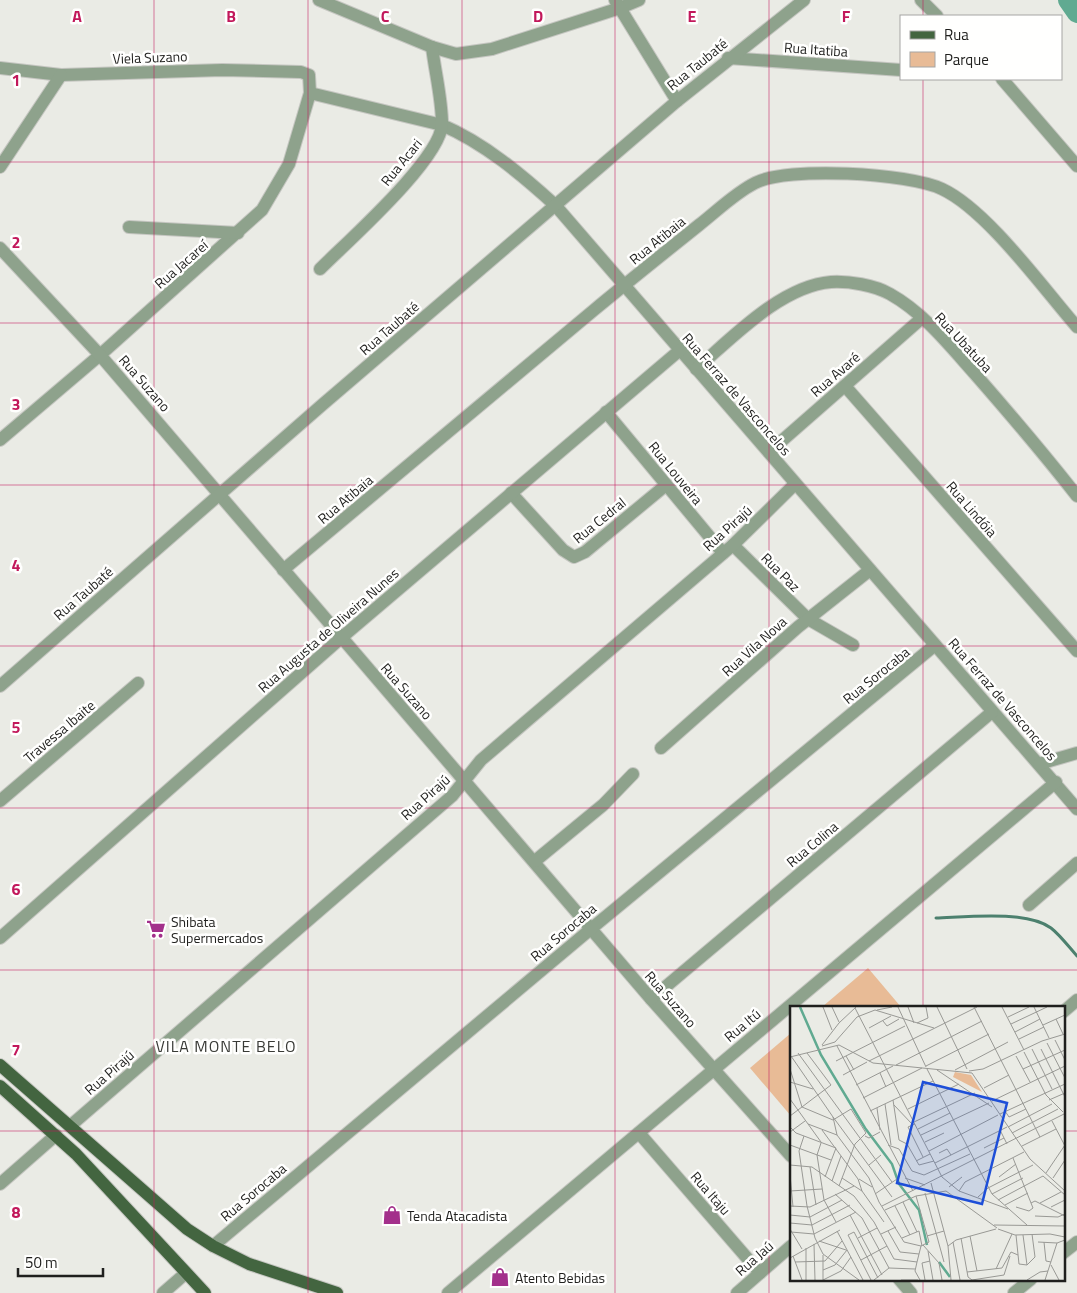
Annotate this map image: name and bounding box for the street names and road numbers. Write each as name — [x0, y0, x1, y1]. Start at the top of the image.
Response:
street label: Rua Taubaté — [662, 33, 732, 95]
street label: Rua Itatiba — [783, 36, 849, 62]
street label: Viela Suzano — [112, 45, 188, 69]
street label: Rua Acari — [375, 134, 427, 190]
street label: Rua Atibaia — [624, 211, 690, 269]
street label: Rua Jacareí — [150, 234, 213, 293]
street label: Rua Taubaté — [355, 296, 423, 360]
street label: Rua Ubatuba — [930, 307, 998, 377]
street label: Rua Ferraz de Vasconcelos — [678, 328, 796, 460]
street label: Rua Avaré — [806, 347, 864, 401]
street label: Rua Suzano — [114, 350, 176, 416]
street label: Rua Louveira — [644, 437, 708, 509]
street label: Rua Atibaia — [313, 470, 377, 528]
street label: Rua Lindóia — [942, 476, 1002, 542]
street label: Rua Cedral — [568, 492, 630, 548]
street label: Rua Pirajú — [698, 500, 756, 556]
street label: Rua Paz — [757, 548, 805, 596]
street label: Rua Taubaté — [49, 561, 117, 625]
street label: Rua Augusta de Oliveira Nunes — [253, 563, 403, 697]
street label: Rua Vila Nova — [717, 611, 791, 681]
street label: Rua Ferraz de Vasconcelos — [944, 633, 1062, 765]
street label: Rua Sorocaba — [838, 641, 914, 709]
street label: Rua Suzano — [376, 658, 438, 724]
street label: Travessa Ibaite — [19, 695, 99, 767]
street label: Rua Pirajú — [396, 769, 454, 825]
street label: Rua Colina — [782, 816, 842, 872]
street label: Rua Sorocaba — [525, 898, 601, 966]
street label: Rua Suzano — [640, 966, 702, 1032]
street label: Rua Itú — [719, 1003, 765, 1047]
street label: Rua Pirajú — [80, 1044, 138, 1100]
street label: Rua Sorocaba — [215, 1158, 291, 1226]
street label: Rua Itaju — [686, 1166, 736, 1220]
street label: Rua Jaú — [730, 1235, 778, 1281]

